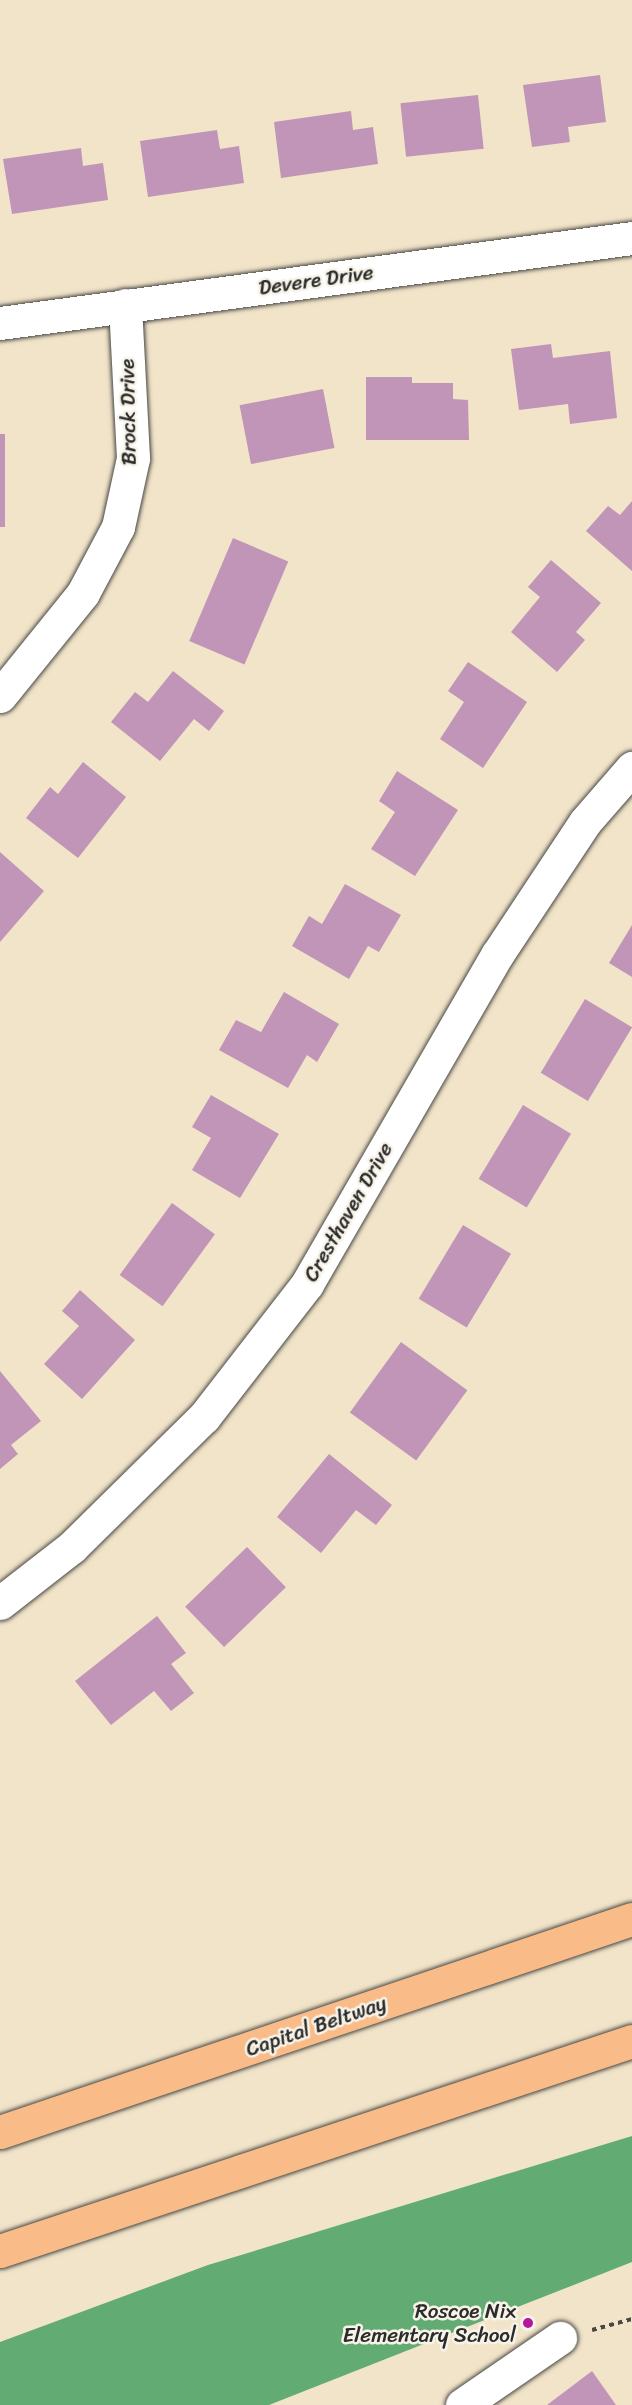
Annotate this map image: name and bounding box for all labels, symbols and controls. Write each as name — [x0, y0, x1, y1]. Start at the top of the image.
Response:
street label: Devere Drive — [257, 259, 375, 301]
street label: Brock Drive — [114, 358, 142, 466]
street label: Cresthaven Drive — [298, 1138, 398, 1286]
street label: Capital Beltway — [242, 1990, 390, 2062]
place label: Roscoe Nix Elementary School — [343, 2298, 516, 2348]
marker: Roscoe Nix Elementary School — [521, 2316, 535, 2330]

